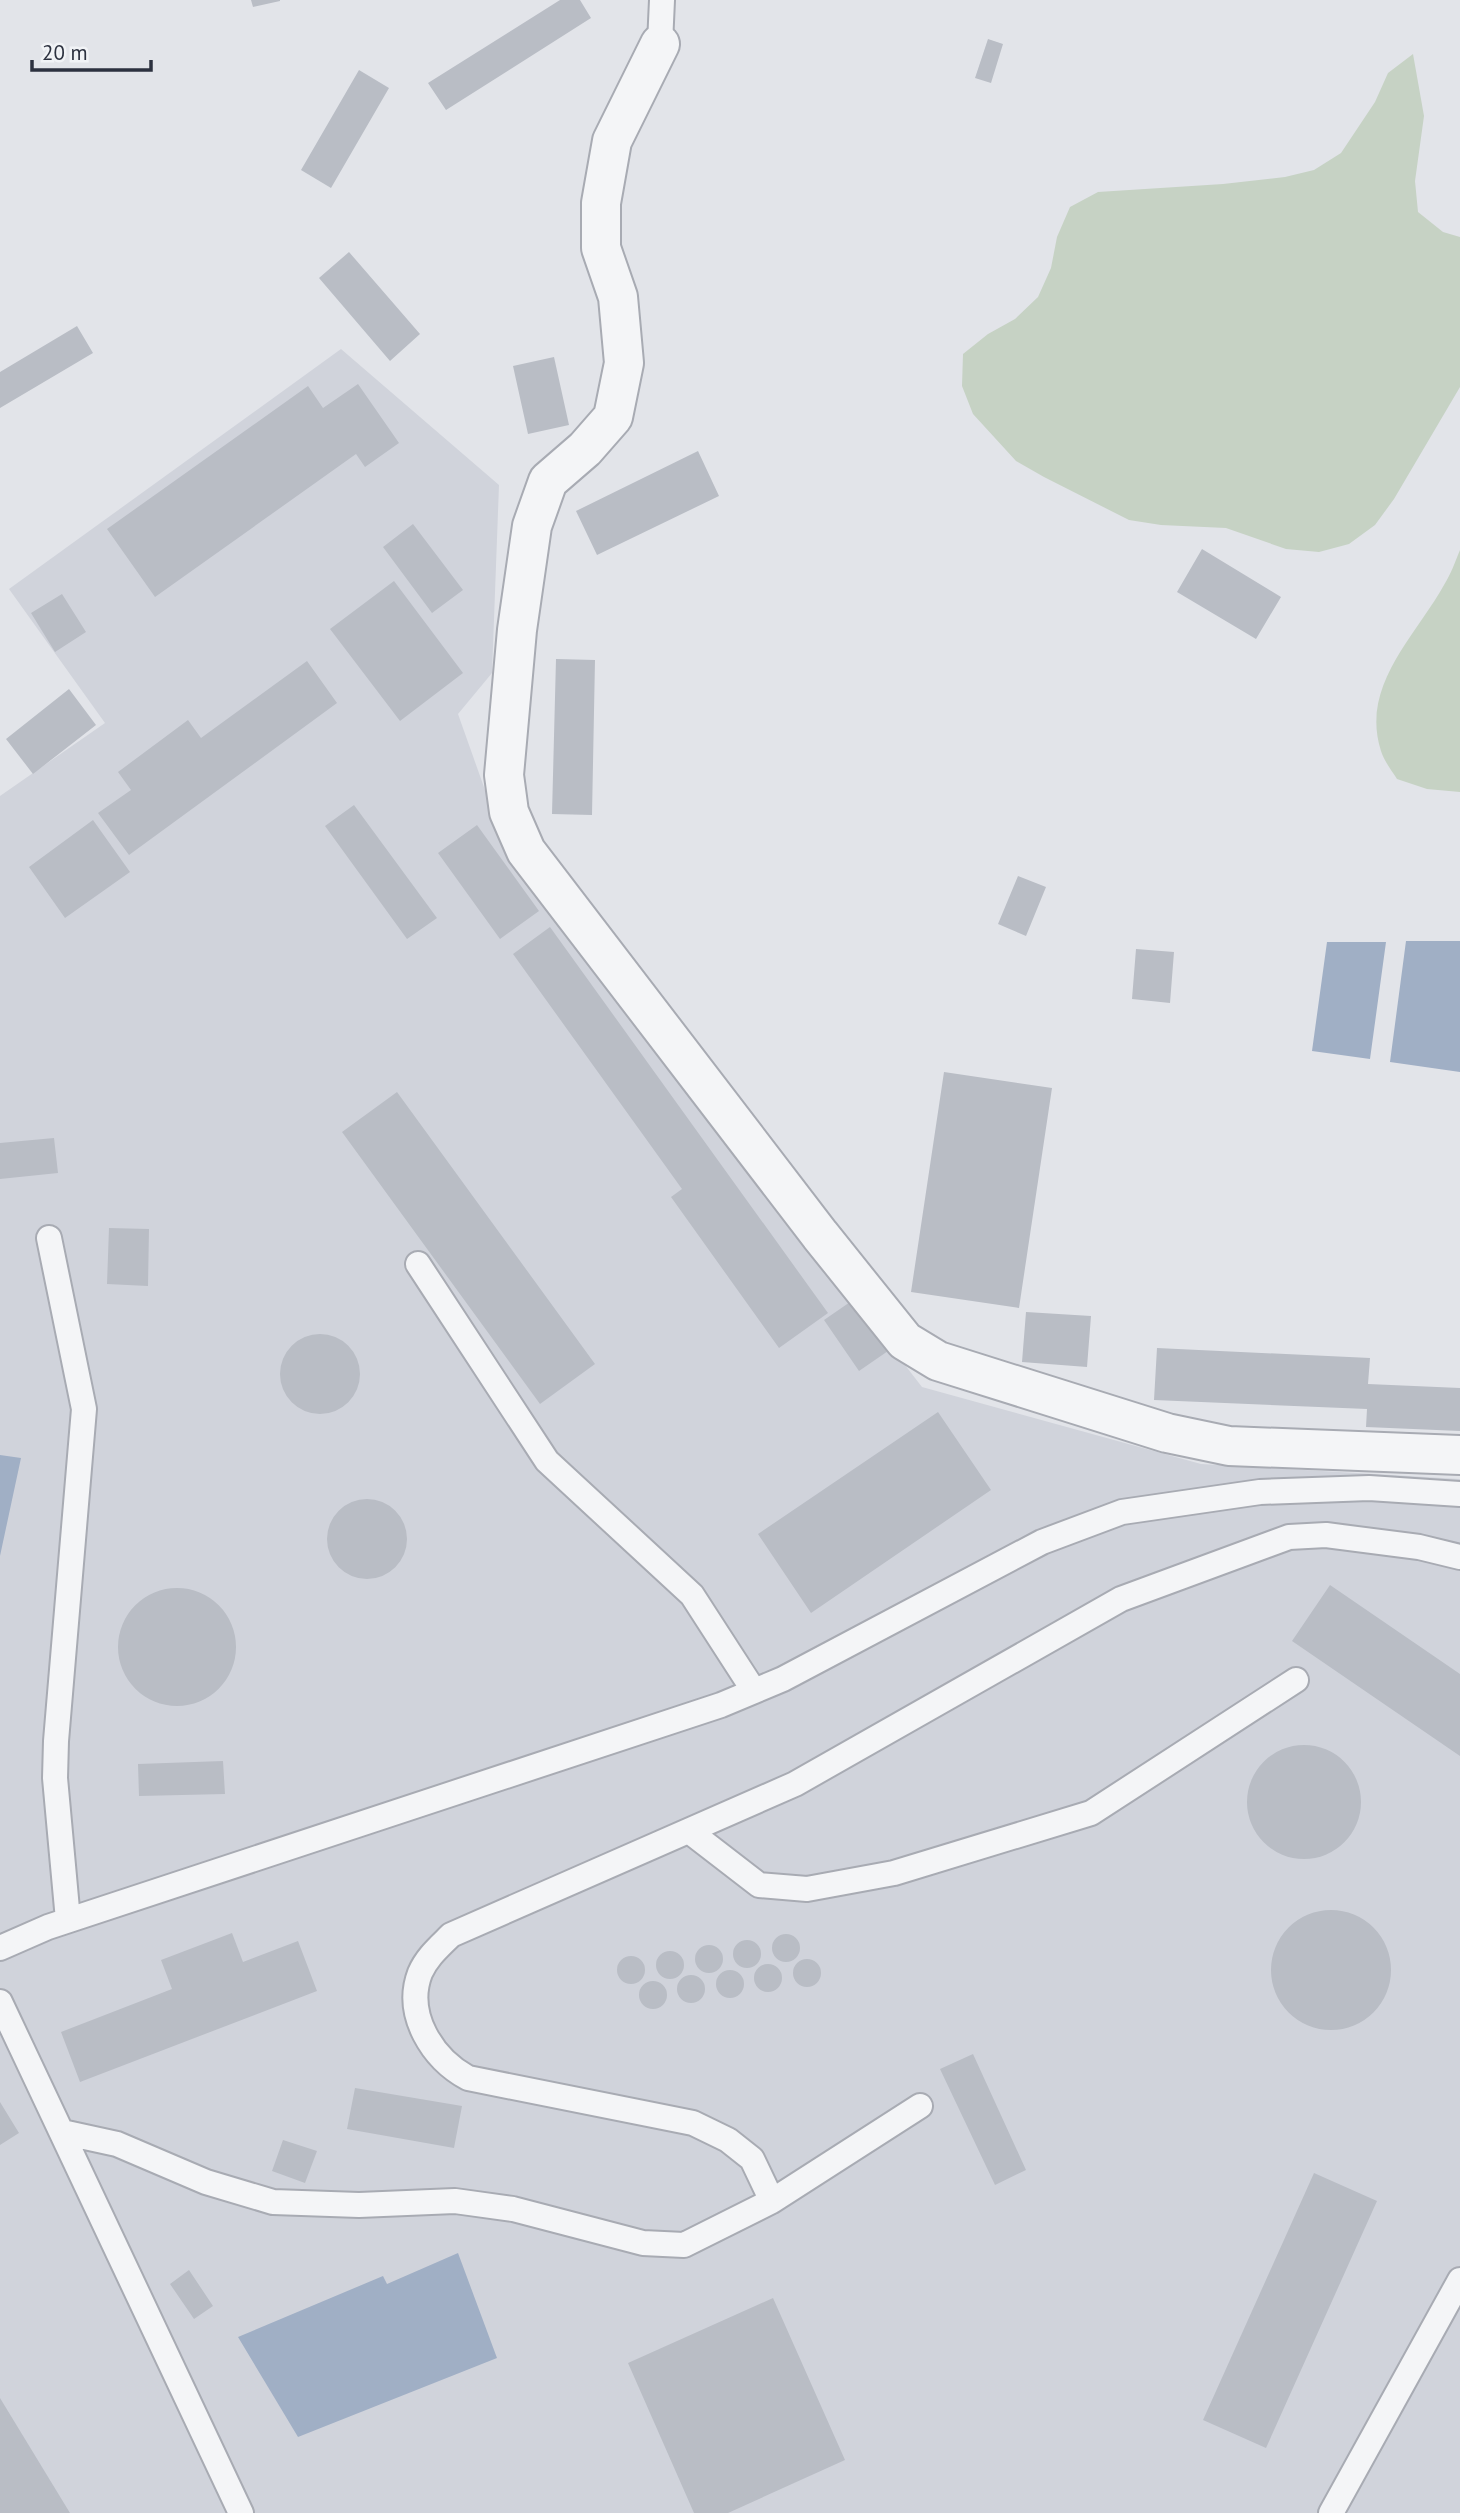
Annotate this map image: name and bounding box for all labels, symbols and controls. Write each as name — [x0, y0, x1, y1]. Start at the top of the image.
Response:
scale bar — [32, 28, 150, 72]
text: 20 m — [42, 39, 88, 66]

